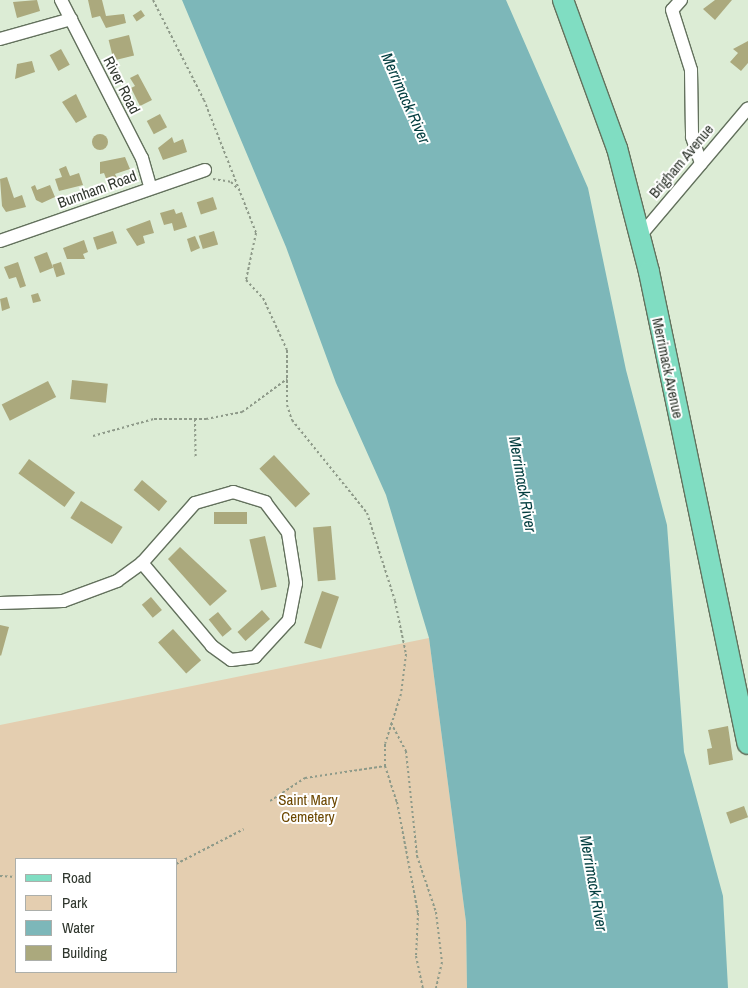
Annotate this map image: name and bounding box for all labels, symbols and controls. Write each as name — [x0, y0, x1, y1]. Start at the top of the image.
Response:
water label: Merrimack River — [378, 50, 434, 146]
street label: River Road — [100, 53, 144, 117]
street label: Brigham Avenue — [645, 120, 717, 202]
street label: Burnham Road — [55, 166, 139, 212]
street label: Merrimack Avenue — [648, 316, 688, 420]
water label: Merrimack River — [505, 435, 541, 533]
park label: Saint Mary Cemetery — [278, 790, 338, 825]
water label: Merrimack River — [576, 834, 612, 932]
legend — [15, 858, 178, 973]
text: Road — [62, 867, 91, 888]
text: Park — [62, 892, 87, 913]
text: Water — [62, 917, 94, 938]
text: Building — [62, 942, 107, 963]

